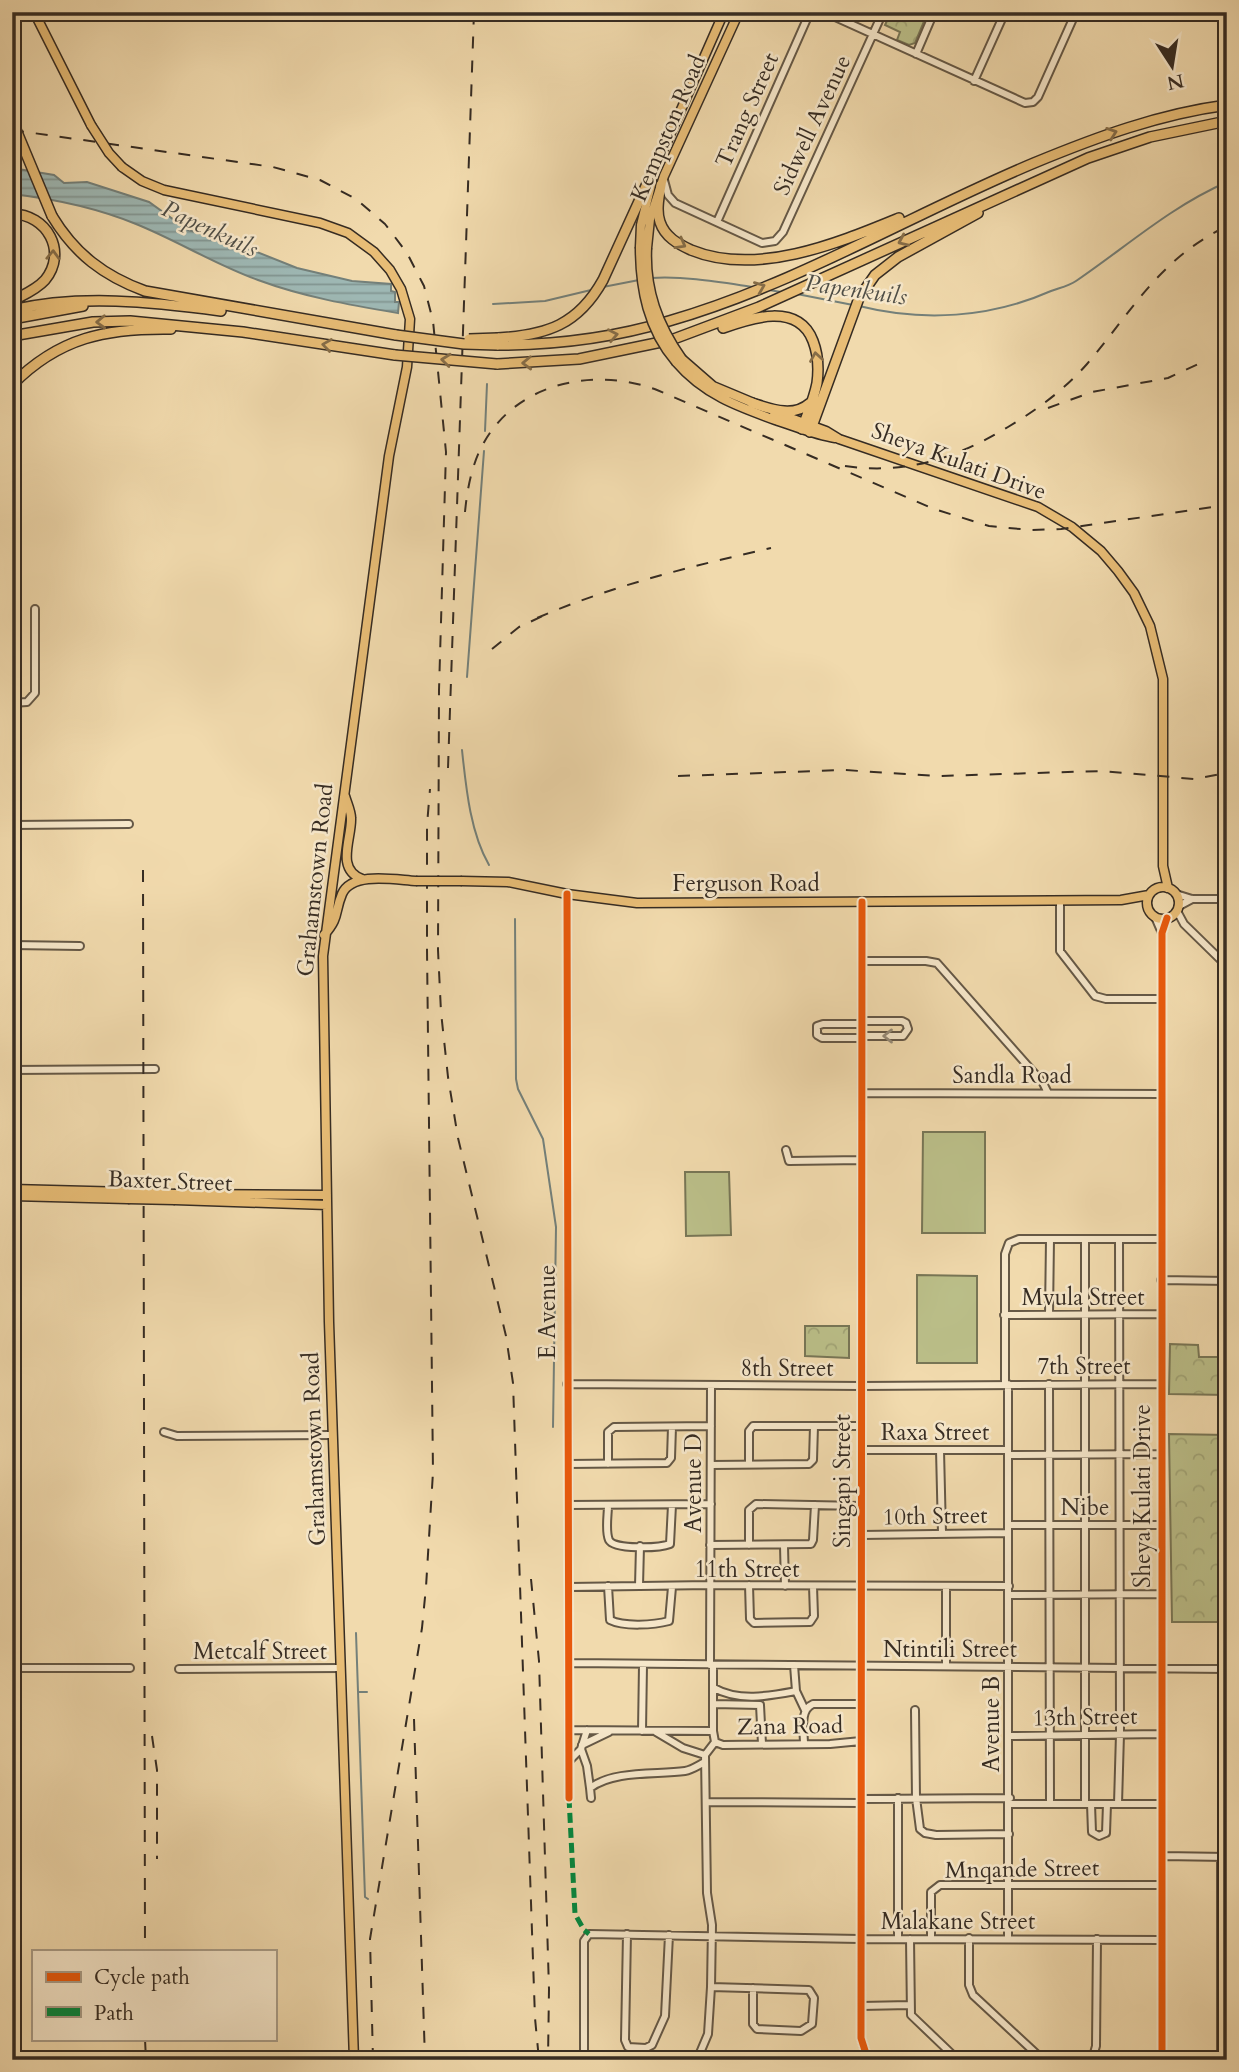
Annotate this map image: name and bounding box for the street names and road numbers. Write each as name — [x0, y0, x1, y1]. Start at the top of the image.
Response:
street label: Trang Street — [708, 48, 786, 172]
street label: Kempston Road — [623, 49, 713, 206]
street label: Sidwell Avenue — [766, 50, 858, 200]
street label: Sheya Kulati Drive — [867, 415, 1051, 507]
street label: Grahamstown Road — [289, 781, 341, 978]
street label: Ferguson Road — [672, 868, 820, 899]
street label: Sandla Road — [952, 1060, 1072, 1091]
street label: Baxter Street — [107, 1163, 233, 1199]
street label: E Avenue — [532, 1265, 563, 1359]
street label: Mvula Street — [1021, 1282, 1145, 1313]
street label: Grahamstown Road — [295, 1351, 333, 1547]
street label: 7th Street — [1037, 1351, 1131, 1382]
street label: 8th Street — [740, 1353, 834, 1384]
street label: Sheya Kulati Drive — [1127, 1404, 1158, 1588]
street label: Singapi Street — [827, 1414, 858, 1548]
street label: Raxa Street — [881, 1417, 989, 1448]
street label: Avenue D — [678, 1433, 709, 1533]
street label: Nibe — [1061, 1492, 1109, 1523]
street label: 10th Street — [882, 1500, 988, 1532]
street label: 11th Street — [695, 1554, 799, 1585]
street label: Ntintili Street — [883, 1634, 1017, 1665]
street label: Metcalf Street — [193, 1636, 327, 1667]
street label: Avenue B — [976, 1676, 1007, 1772]
street label: 13th Street — [1032, 1701, 1138, 1733]
street label: Zana Road — [737, 1710, 844, 1742]
street label: Mnqande Street — [945, 1852, 1099, 1886]
street label: Malakane Street — [881, 1906, 1035, 1937]

